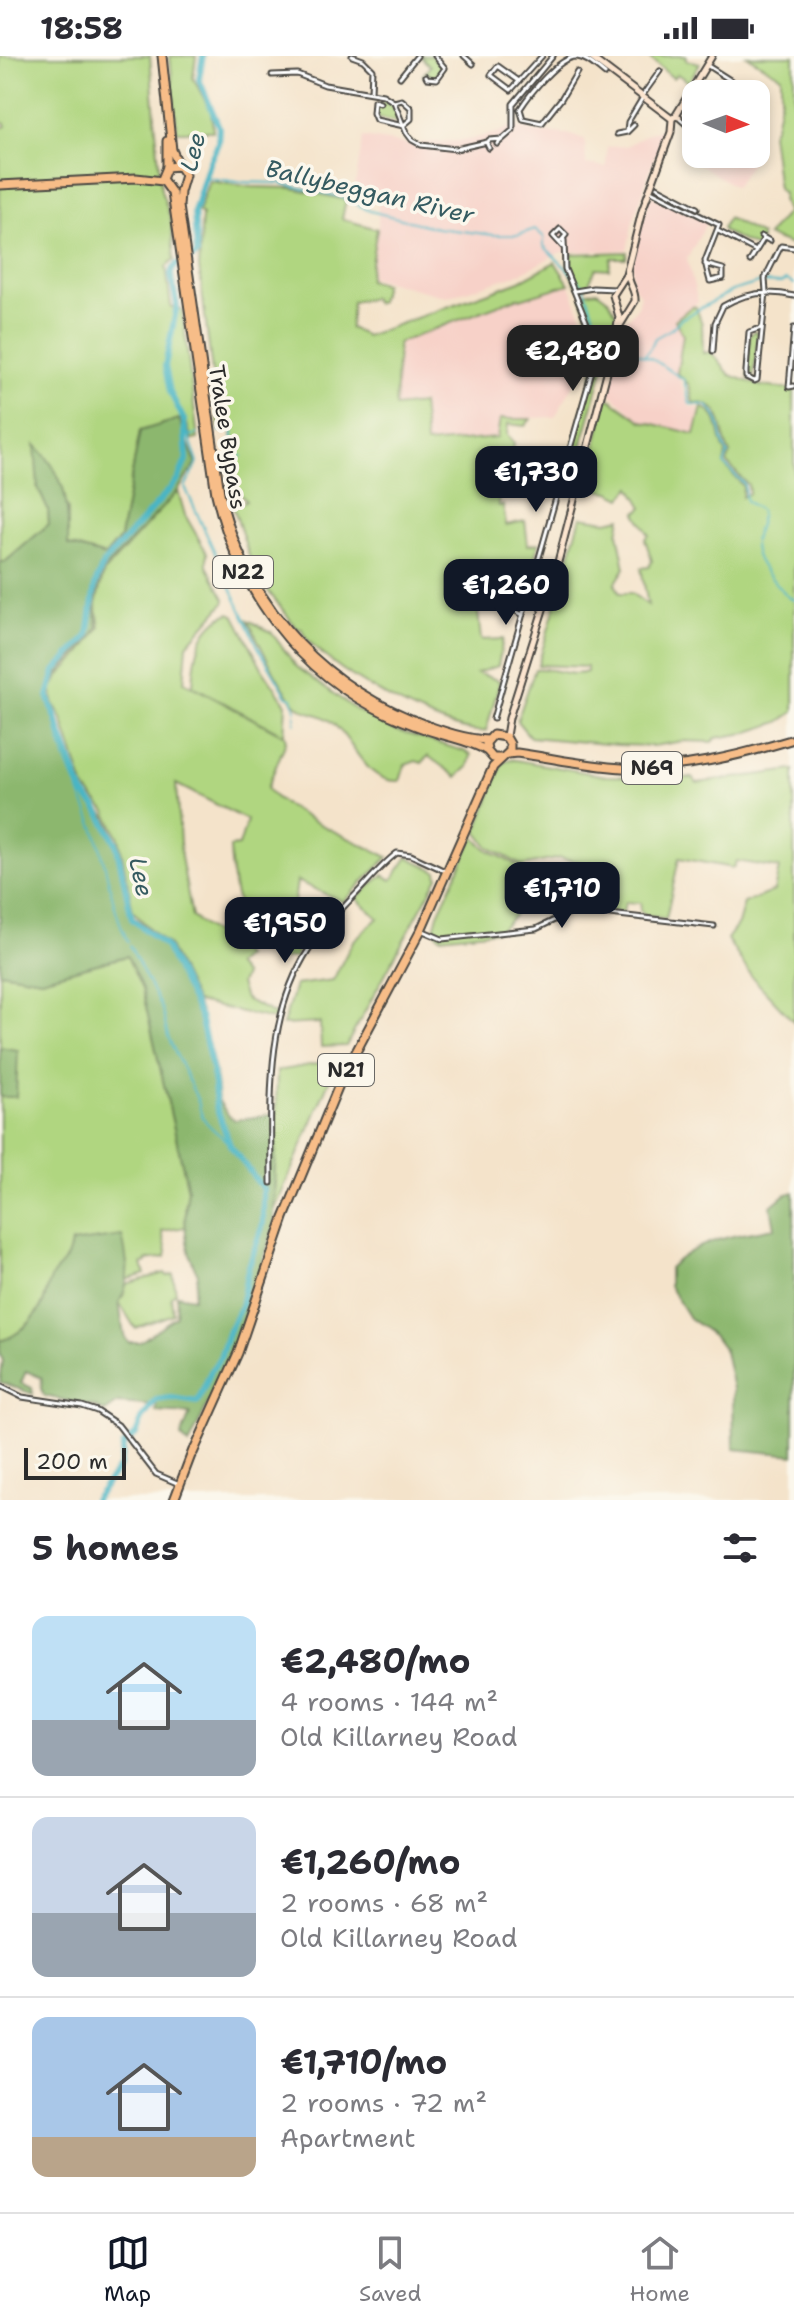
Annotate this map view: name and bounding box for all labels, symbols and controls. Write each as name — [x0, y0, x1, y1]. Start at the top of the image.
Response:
text: 18:58 — [40, 8, 123, 49]
north arrow — [682, 80, 770, 168]
map controls — [682, 80, 770, 168]
water label: Lee — [173, 129, 213, 175]
water label: Ballybeggan River — [262, 152, 478, 232]
pin: €2,480 — [508, 325, 638, 393]
text: €2,480 — [525, 333, 621, 368]
street label: Tralee Bypass — [202, 363, 253, 511]
pin: €1,730 — [471, 446, 601, 514]
text: €1,730 — [493, 454, 579, 489]
road number: N22 — [213, 556, 273, 588]
pin: €1,260 — [441, 559, 571, 627]
text: €1,260 — [462, 567, 550, 602]
road number: N69 — [622, 752, 682, 784]
water label: Lee — [121, 854, 161, 900]
pin: €1,710 — [497, 862, 627, 930]
text: €1,710 — [523, 870, 601, 905]
pin: €1,950 — [220, 897, 350, 965]
text: €1,950 — [243, 905, 327, 940]
road number: N21 — [318, 1054, 374, 1086]
scale bar — [24, 1444, 126, 1480]
text: 200 m — [36, 1447, 108, 1476]
text: 5 homes — [32, 1525, 179, 1571]
icon: filters — [718, 1526, 762, 1570]
text: €2,480/mo — [280, 1638, 471, 1684]
icon: home — [96, 1648, 192, 1744]
text: 4 rooms · 144 m² — [280, 1684, 498, 1719]
text: Old Killarney Road — [280, 1719, 518, 1754]
text: €1,260/mo — [280, 1839, 461, 1885]
icon: home — [96, 1849, 192, 1945]
text: 2 rooms · 68 m² — [280, 1885, 488, 1920]
text: Old Killarney Road — [280, 1920, 518, 1955]
text: €1,710/mo — [280, 2039, 447, 2085]
icon: home — [96, 2049, 192, 2145]
text: 2 rooms · 72 m² — [280, 2085, 487, 2120]
text: Apartment — [280, 2120, 416, 2155]
tab: Map — [104, 2231, 151, 2308]
tab: Saved — [359, 2231, 422, 2308]
tab: Home — [630, 2231, 690, 2308]

